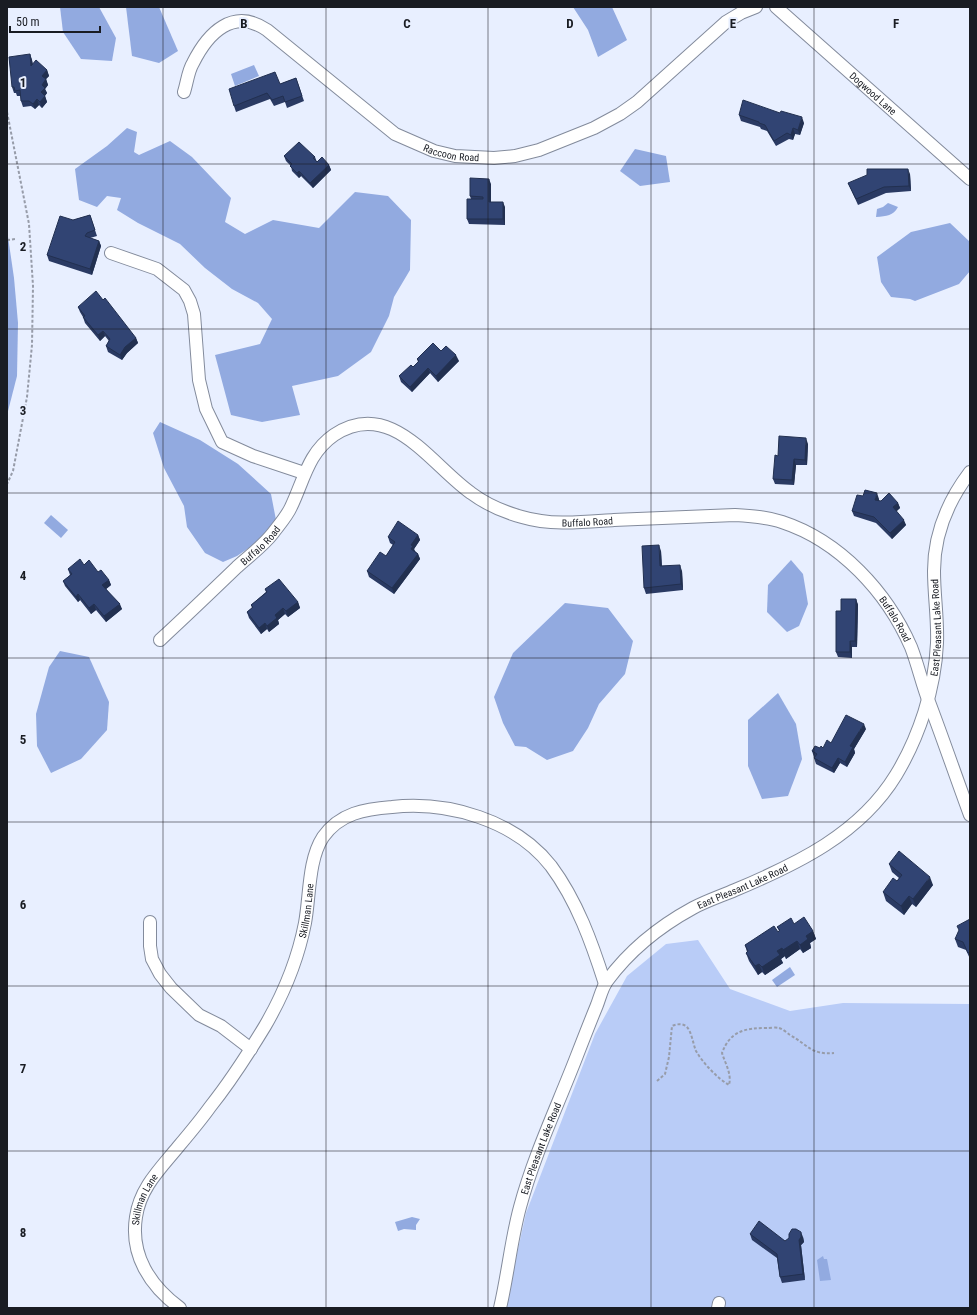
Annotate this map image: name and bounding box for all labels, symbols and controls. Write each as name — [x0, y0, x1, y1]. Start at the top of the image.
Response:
scale bar — [10, 8, 100, 34]
text: 50 m — [16, 15, 40, 29]
text: B — [240, 16, 248, 31]
text: C — [403, 16, 411, 31]
text: D — [566, 16, 574, 31]
text: E — [730, 16, 737, 31]
text: F — [893, 16, 899, 31]
street label: Dogwood Lane — [847, 70, 899, 117]
text: 1 — [20, 75, 26, 90]
street label: Raccoon Road — [422, 142, 479, 163]
text: 2 — [20, 239, 27, 254]
text: 3 — [20, 403, 26, 418]
street label: Buffalo Road — [562, 515, 613, 529]
street label: Buffalo Road — [238, 524, 282, 567]
text: 4 — [20, 568, 27, 583]
street label: East Pleasant Lake Road — [928, 579, 943, 677]
street label: Buffalo Road — [877, 594, 913, 644]
text: 5 — [20, 732, 27, 747]
street label: East Pleasant Lake Road — [695, 862, 790, 911]
street label: Skillman Lane — [297, 882, 316, 939]
text: 6 — [20, 897, 27, 912]
text: 7 — [20, 1061, 27, 1076]
street label: East Pleasant Lake Road — [519, 1101, 563, 1196]
street label: Skillman Lane — [130, 1171, 160, 1226]
text: 8 — [20, 1225, 26, 1240]

